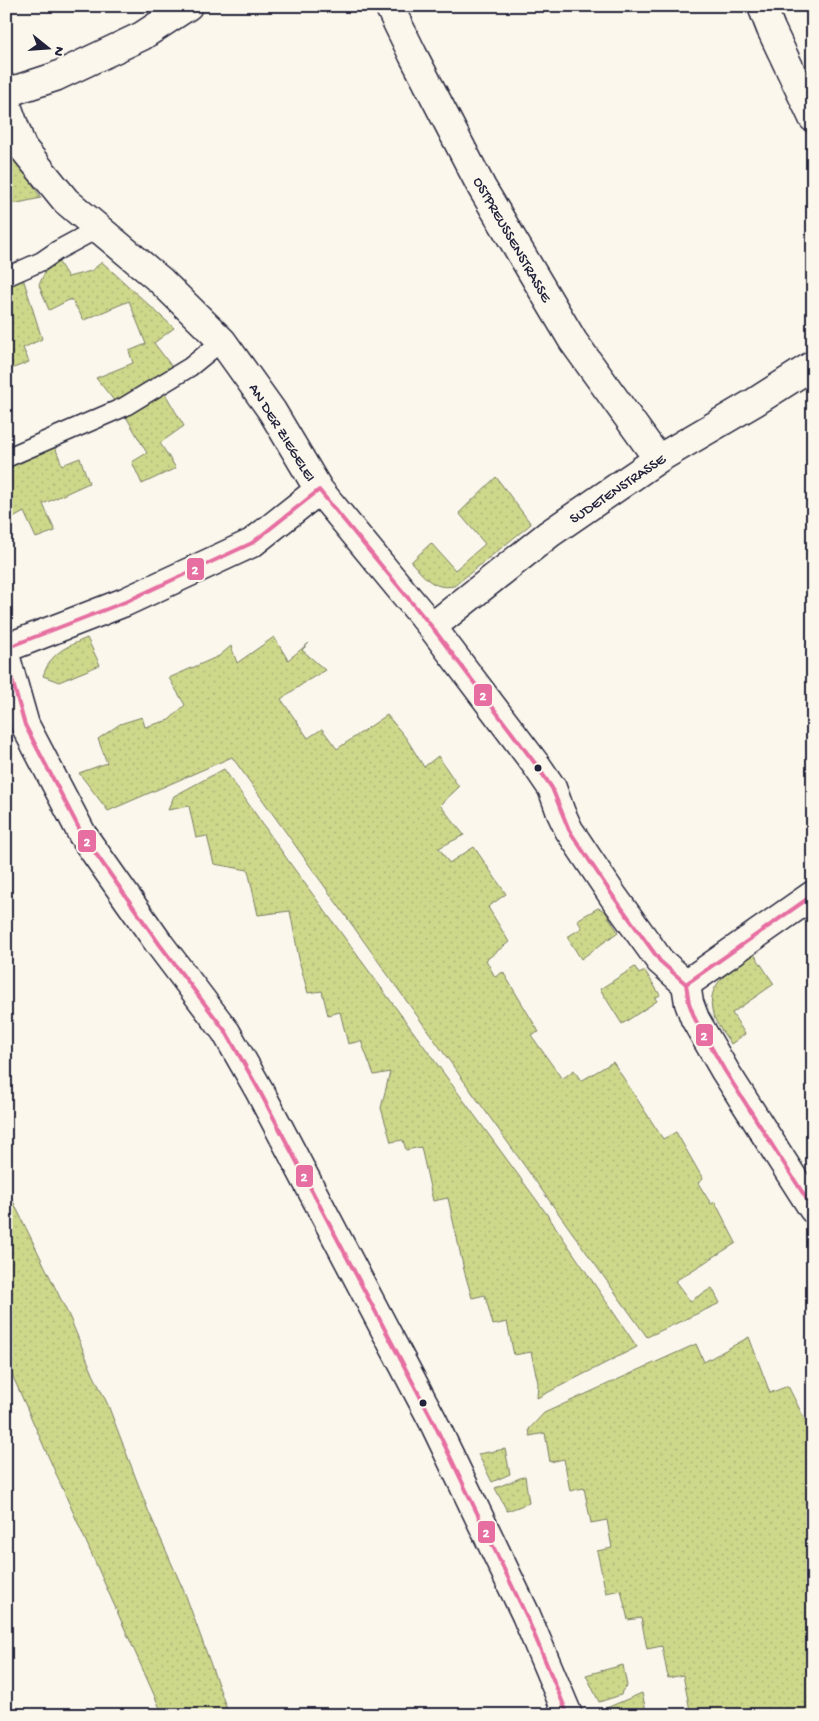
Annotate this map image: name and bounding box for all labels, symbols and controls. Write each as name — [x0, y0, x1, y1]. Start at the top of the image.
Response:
north arrow — [22, 22, 72, 72]
text: N — [49, 44, 68, 58]
street label: OSTPREUSSENSTRASSE — [468, 174, 555, 306]
street label: AN DER ZIEGELEI — [244, 381, 319, 486]
street label: SUDETENSTRASSE — [567, 450, 670, 529]
line badge: 2 — [186, 557, 205, 581]
text: 2 — [192, 563, 199, 580]
line badge: 2 — [473, 683, 493, 707]
text: 2 — [480, 689, 487, 706]
unlabelled marker — [533, 763, 543, 773]
line badge: 2 — [77, 829, 97, 853]
text: 2 — [84, 835, 91, 852]
line badge: 2 — [695, 1023, 714, 1047]
text: 2 — [701, 1029, 708, 1046]
line badge: 2 — [295, 1164, 314, 1188]
text: 2 — [301, 1170, 308, 1187]
unlabelled marker — [418, 1398, 428, 1408]
line badge: 2 — [477, 1520, 496, 1544]
text: 2 — [483, 1526, 490, 1543]

